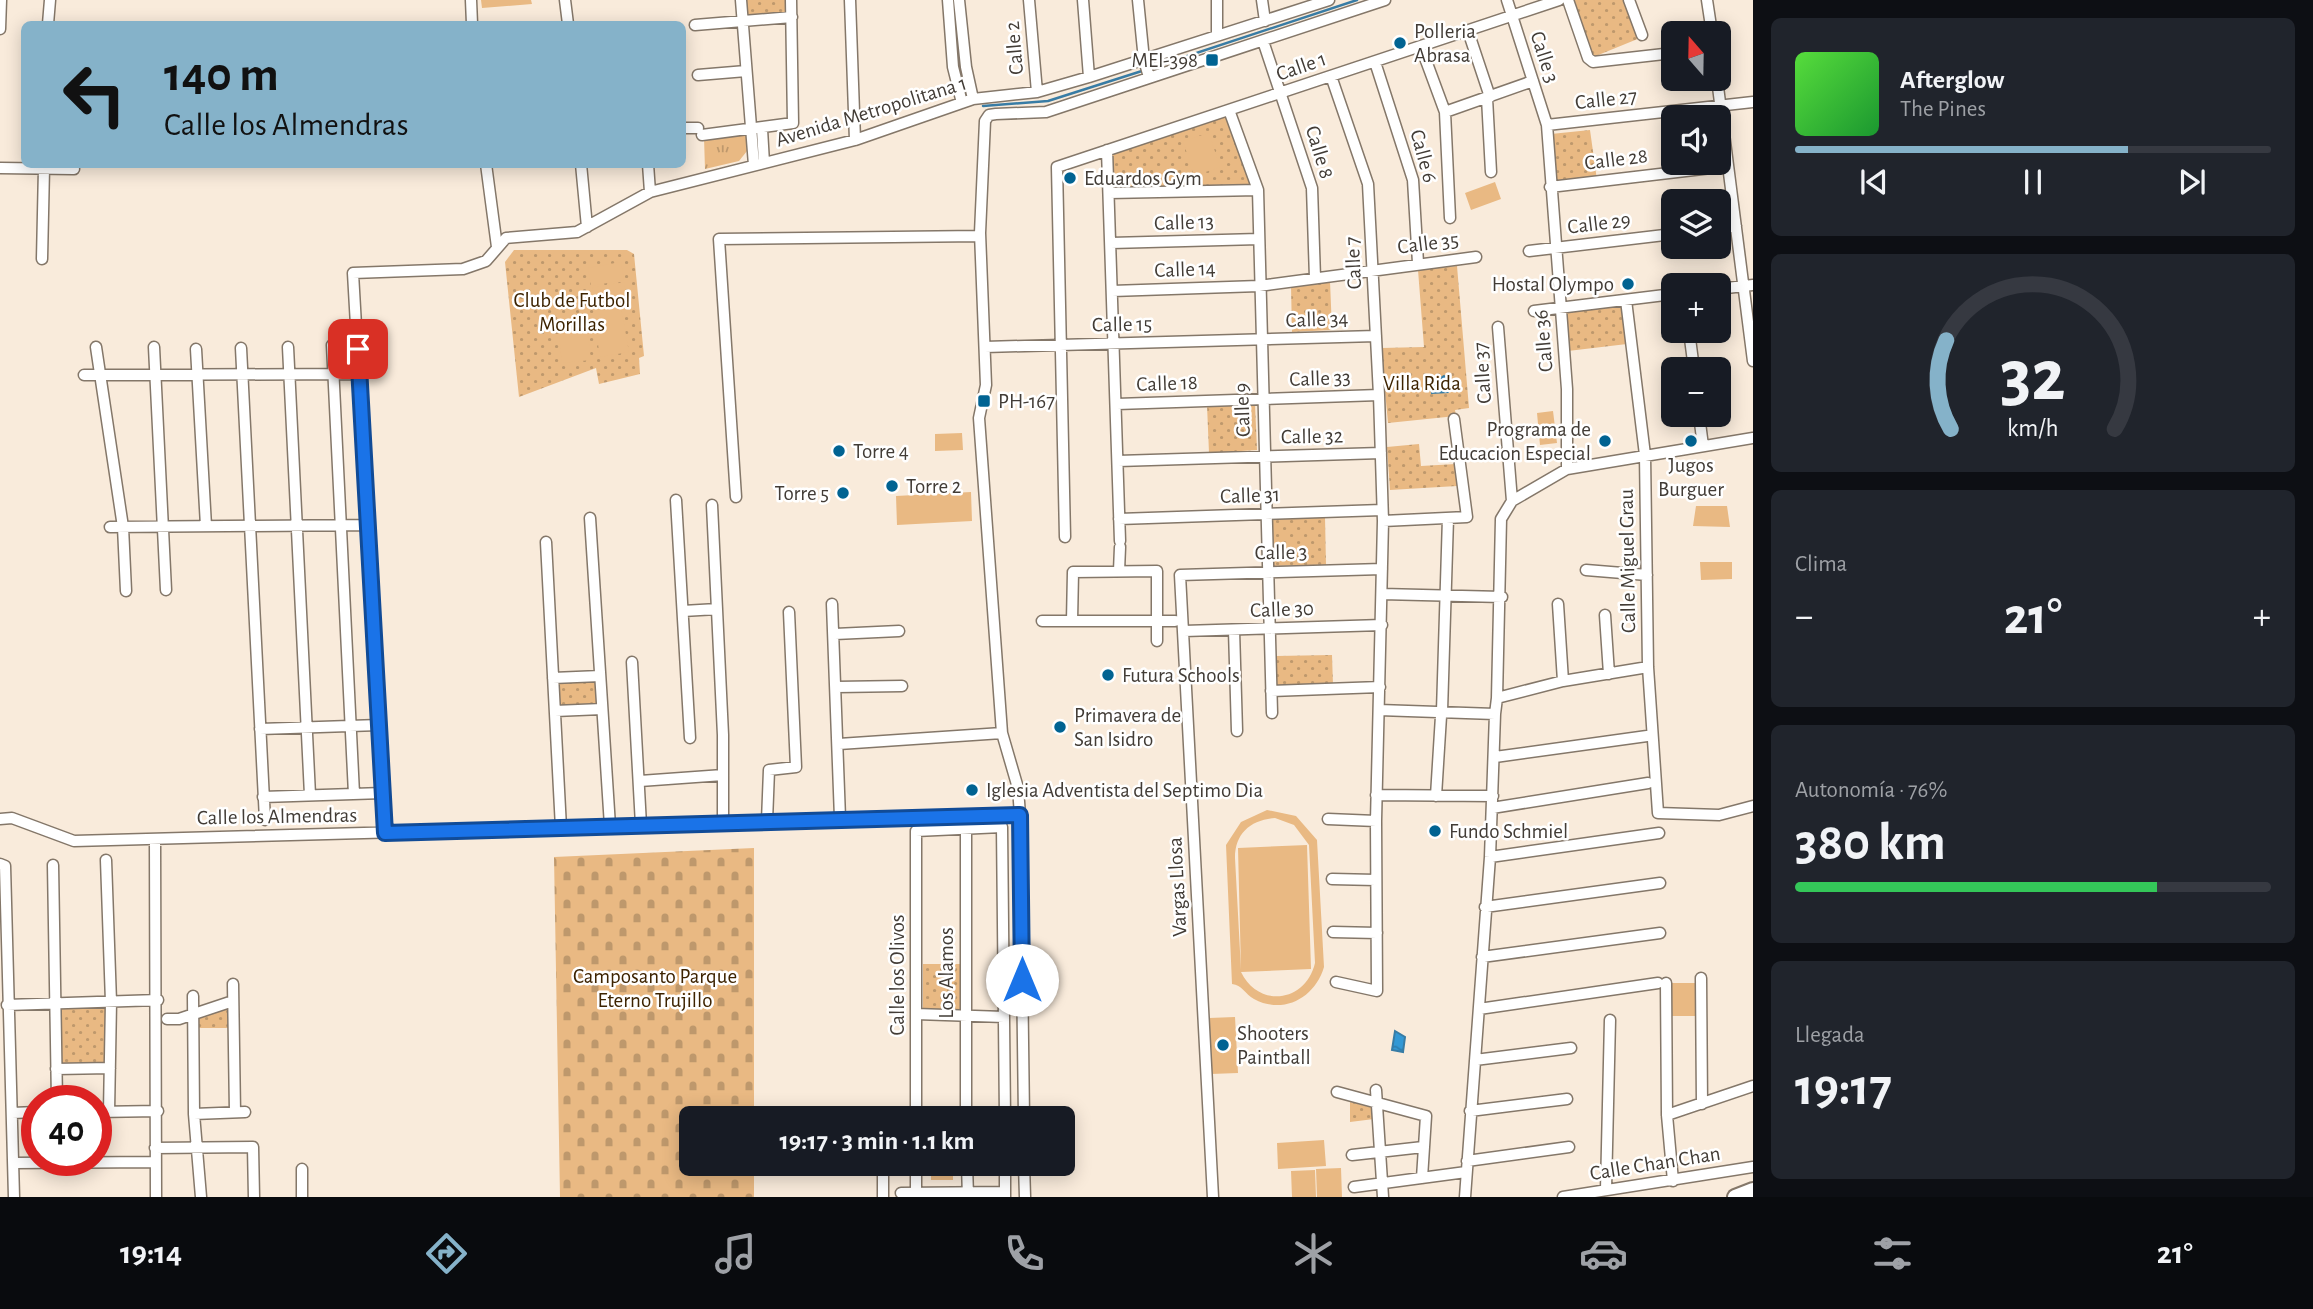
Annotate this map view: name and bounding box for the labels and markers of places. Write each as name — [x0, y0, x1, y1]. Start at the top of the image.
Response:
place label: Polleria Abrasa — [1414, 21, 1476, 66]
marker: Polleria Abrasa — [1392, 35, 1408, 51]
place label: MEI-398 — [1131, 50, 1198, 71]
marker: MEI-398 — [1204, 52, 1220, 68]
place label: Eduardos Gym — [1084, 168, 1202, 189]
marker: Eduardos Gym — [1062, 170, 1078, 186]
place label: Hostal Olympo — [1492, 274, 1614, 295]
marker: Hostal Olympo — [1620, 276, 1636, 292]
pin — [328, 319, 388, 379]
place label: PH-167 — [998, 391, 1055, 412]
marker: PH-167 — [976, 393, 992, 409]
place label: Programa de Educacion Especial — [1438, 419, 1591, 464]
marker: Programa de Educacion Especial — [1597, 433, 1613, 449]
marker: Jugos Burguer — [1683, 433, 1699, 449]
place label: Torre 4 — [853, 441, 909, 462]
marker: Torre 4 — [831, 443, 847, 459]
place label: Jugos Burguer — [1658, 455, 1724, 500]
place label: Torre 2 — [906, 476, 961, 497]
marker: Torre 2 — [884, 478, 900, 494]
place label: Torre 5 — [775, 483, 829, 504]
marker: Torre 5 — [835, 485, 851, 501]
place label: Futura Schools — [1122, 665, 1240, 686]
marker: Futura Schools — [1100, 667, 1116, 683]
place label: Primavera de San Isidro — [1074, 705, 1181, 750]
marker: Primavera de San Isidro — [1052, 719, 1068, 735]
place label: Iglesia Adventista del Septimo Dia — [986, 780, 1263, 801]
marker: Iglesia Adventista del Septimo Dia — [964, 782, 980, 798]
place label: Fundo Schmiel — [1449, 821, 1568, 842]
marker: Fundo Schmiel — [1427, 823, 1443, 839]
place label: Shooters Paintball — [1237, 1023, 1311, 1068]
marker: Shooters Paintball — [1215, 1037, 1231, 1053]

